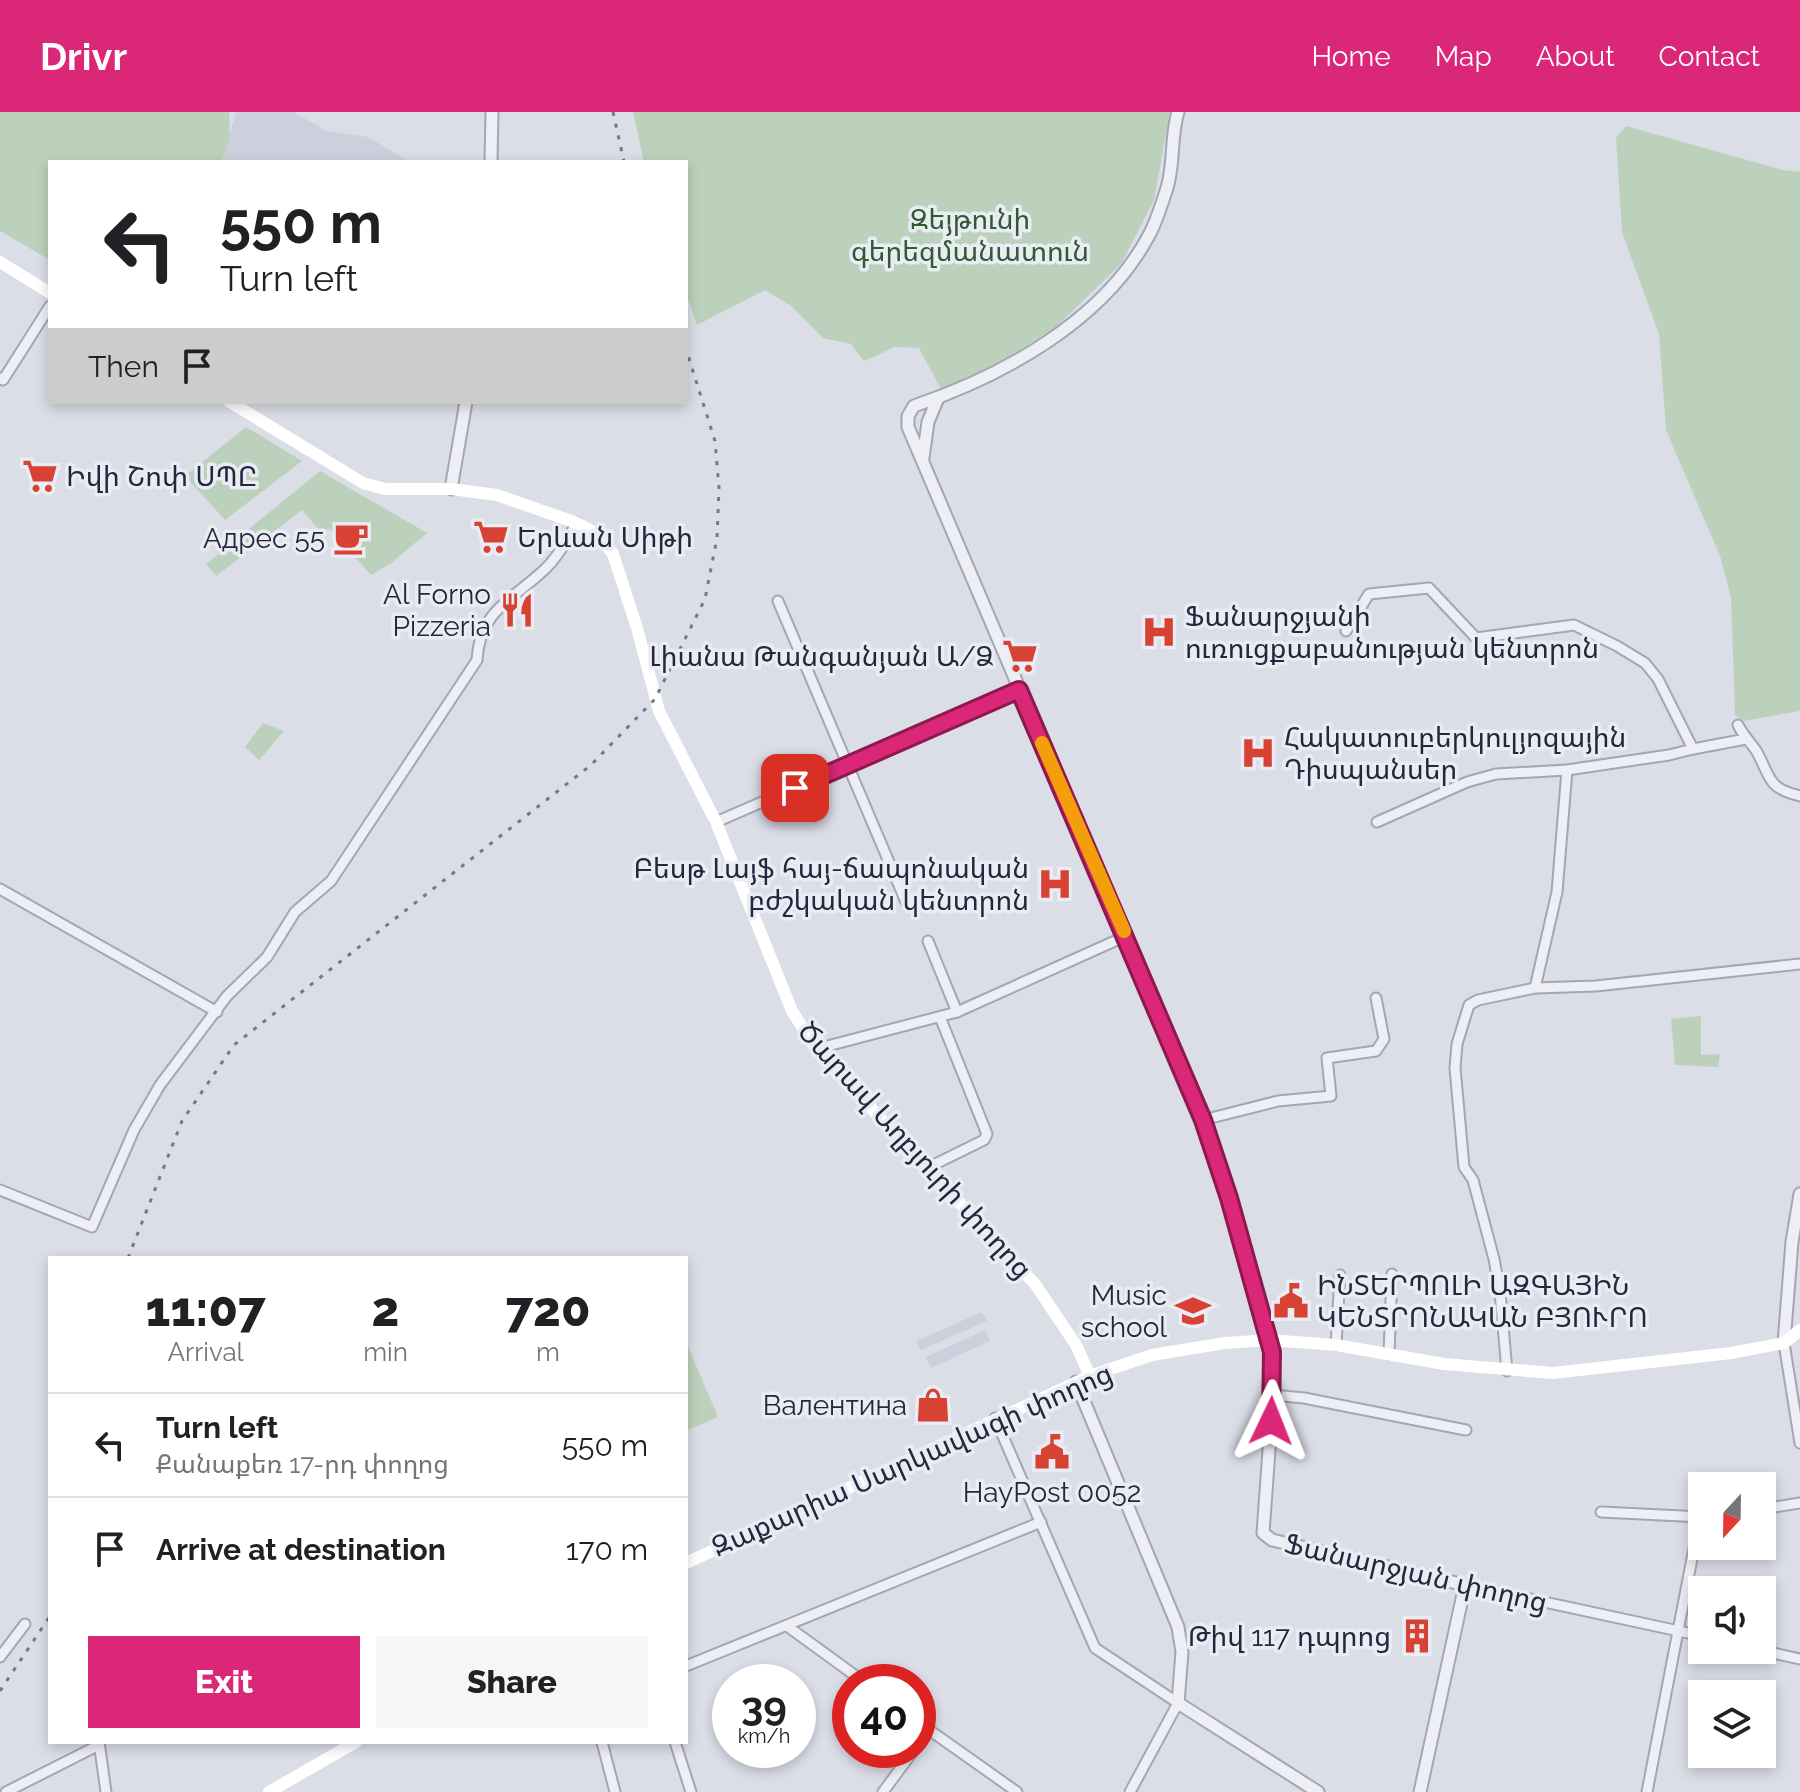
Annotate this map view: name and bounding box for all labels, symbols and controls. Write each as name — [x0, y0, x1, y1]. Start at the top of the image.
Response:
text: Drivr — [40, 34, 127, 79]
text: Home — [1311, 40, 1391, 73]
text: Map — [1435, 40, 1492, 73]
text: About — [1536, 40, 1615, 73]
text: Contact — [1659, 40, 1760, 73]
text: 550 m — [220, 190, 382, 256]
icon: left — [88, 192, 192, 296]
park label: Զեյթունի գերեզմանատուն — [851, 203, 1089, 268]
text: Turn left — [220, 257, 358, 299]
icon: arrive — [175, 344, 219, 388]
text: Then — [88, 349, 159, 384]
supermarket icon: Իվի Շոփ ՍՊԸ — [21, 457, 59, 495]
place label: Իվի Շոփ ՍՊԸ — [66, 460, 257, 493]
supermarket icon: Երևան Սիթի — [472, 518, 510, 556]
cafe icon: Адрес 55 — [332, 519, 370, 557]
place label: Երևան Սիթի — [517, 521, 693, 554]
place label: Адрес 55 — [203, 522, 325, 555]
place label: Al Forno Pizzeria — [383, 578, 491, 643]
restaurant icon: Al Forno Pizzeria — [498, 591, 536, 629]
place label: Ֆանարջյանի ուռուցքաբանության կենտրոն — [1185, 600, 1599, 665]
hospital icon: Ֆանարջյանի ուռուցքաբանության կենտրոն — [1140, 613, 1178, 651]
supermarket icon: Լիանա Թանգանյան Ա/Ձ — [1001, 637, 1039, 675]
place label: Լիանա Թանգանյան Ա/Ձ — [649, 640, 994, 673]
place label: Հակատուբերկուլյոզային Դիսպանսեր — [1284, 721, 1626, 786]
hospital icon: Հակատուբերկուլյոզային Դիսպանսեր — [1239, 734, 1277, 772]
pin — [761, 754, 829, 822]
icon: arrive — [773, 766, 817, 810]
place label: Բեսթ Լայֆ հայ-ճապոնական բժշկական կենտրոն — [634, 852, 1029, 917]
hospital icon: Բեսթ Լայֆ հայ-ճապոնական բժշկական կենտրոն — [1036, 865, 1074, 903]
street label: Ծարավ Աղբյուրի փողոց — [791, 1015, 1039, 1285]
place label: ԻՆՏԵՐՊՈԼԻ ԱԶԳԱՅԻՆ ԿԵՆՏՐՈՆԱԿԱՆ ԲՅՈՒՐՈ — [1317, 1269, 1648, 1334]
place label: Music school — [1081, 1279, 1167, 1344]
text: 11:07 — [146, 1281, 266, 1337]
text: 2 — [372, 1281, 399, 1337]
text: 720 — [505, 1281, 590, 1337]
public building icon: ԻՆՏԵՐՊՈԼԻ ԱԶԳԱՅԻՆ ԿԵՆՏՐՈՆԱԿԱՆ ԲՅՈՒՐՈ — [1272, 1282, 1310, 1320]
school or university icon: Music school — [1174, 1292, 1212, 1330]
text: Arrival — [167, 1337, 244, 1367]
text: min — [363, 1337, 408, 1367]
text: m — [536, 1337, 560, 1367]
street label: Զաքարիա Սարկավագի փողոց — [707, 1356, 1117, 1564]
position arrow — [1229, 1379, 1313, 1463]
shop icon: Валентина — [914, 1386, 952, 1424]
place label: Валентина — [763, 1389, 907, 1422]
text: Turn left — [156, 1410, 278, 1445]
icon: left — [88, 1423, 132, 1467]
text: 550 m — [562, 1428, 648, 1463]
public building icon: HayPost 0052 — [1033, 1433, 1071, 1471]
text: Քանաքեռ 17-րդ փողոց — [156, 1449, 449, 1479]
north arrow — [1688, 1472, 1776, 1560]
map controls — [1688, 1472, 1776, 1768]
place label: HayPost 0052 — [963, 1476, 1141, 1509]
icon: arrive — [88, 1527, 132, 1571]
street label: Ֆանարջյան փողոց — [1281, 1527, 1551, 1619]
text: Arrive at destination — [156, 1532, 446, 1567]
text: 170 m — [566, 1532, 648, 1567]
button: sound — [1688, 1576, 1776, 1664]
building icon: Թիվ 117 դպրոց — [1398, 1617, 1436, 1655]
place label: Թիվ 117 դպրոց — [1188, 1620, 1391, 1653]
button: Exit — [88, 1636, 360, 1728]
button: Share — [376, 1636, 648, 1728]
speed limit sign: 40 — [832, 1664, 936, 1768]
button: layers — [1688, 1680, 1776, 1768]
text: 39 — [741, 1682, 787, 1729]
text: km/h — [738, 1724, 790, 1748]

